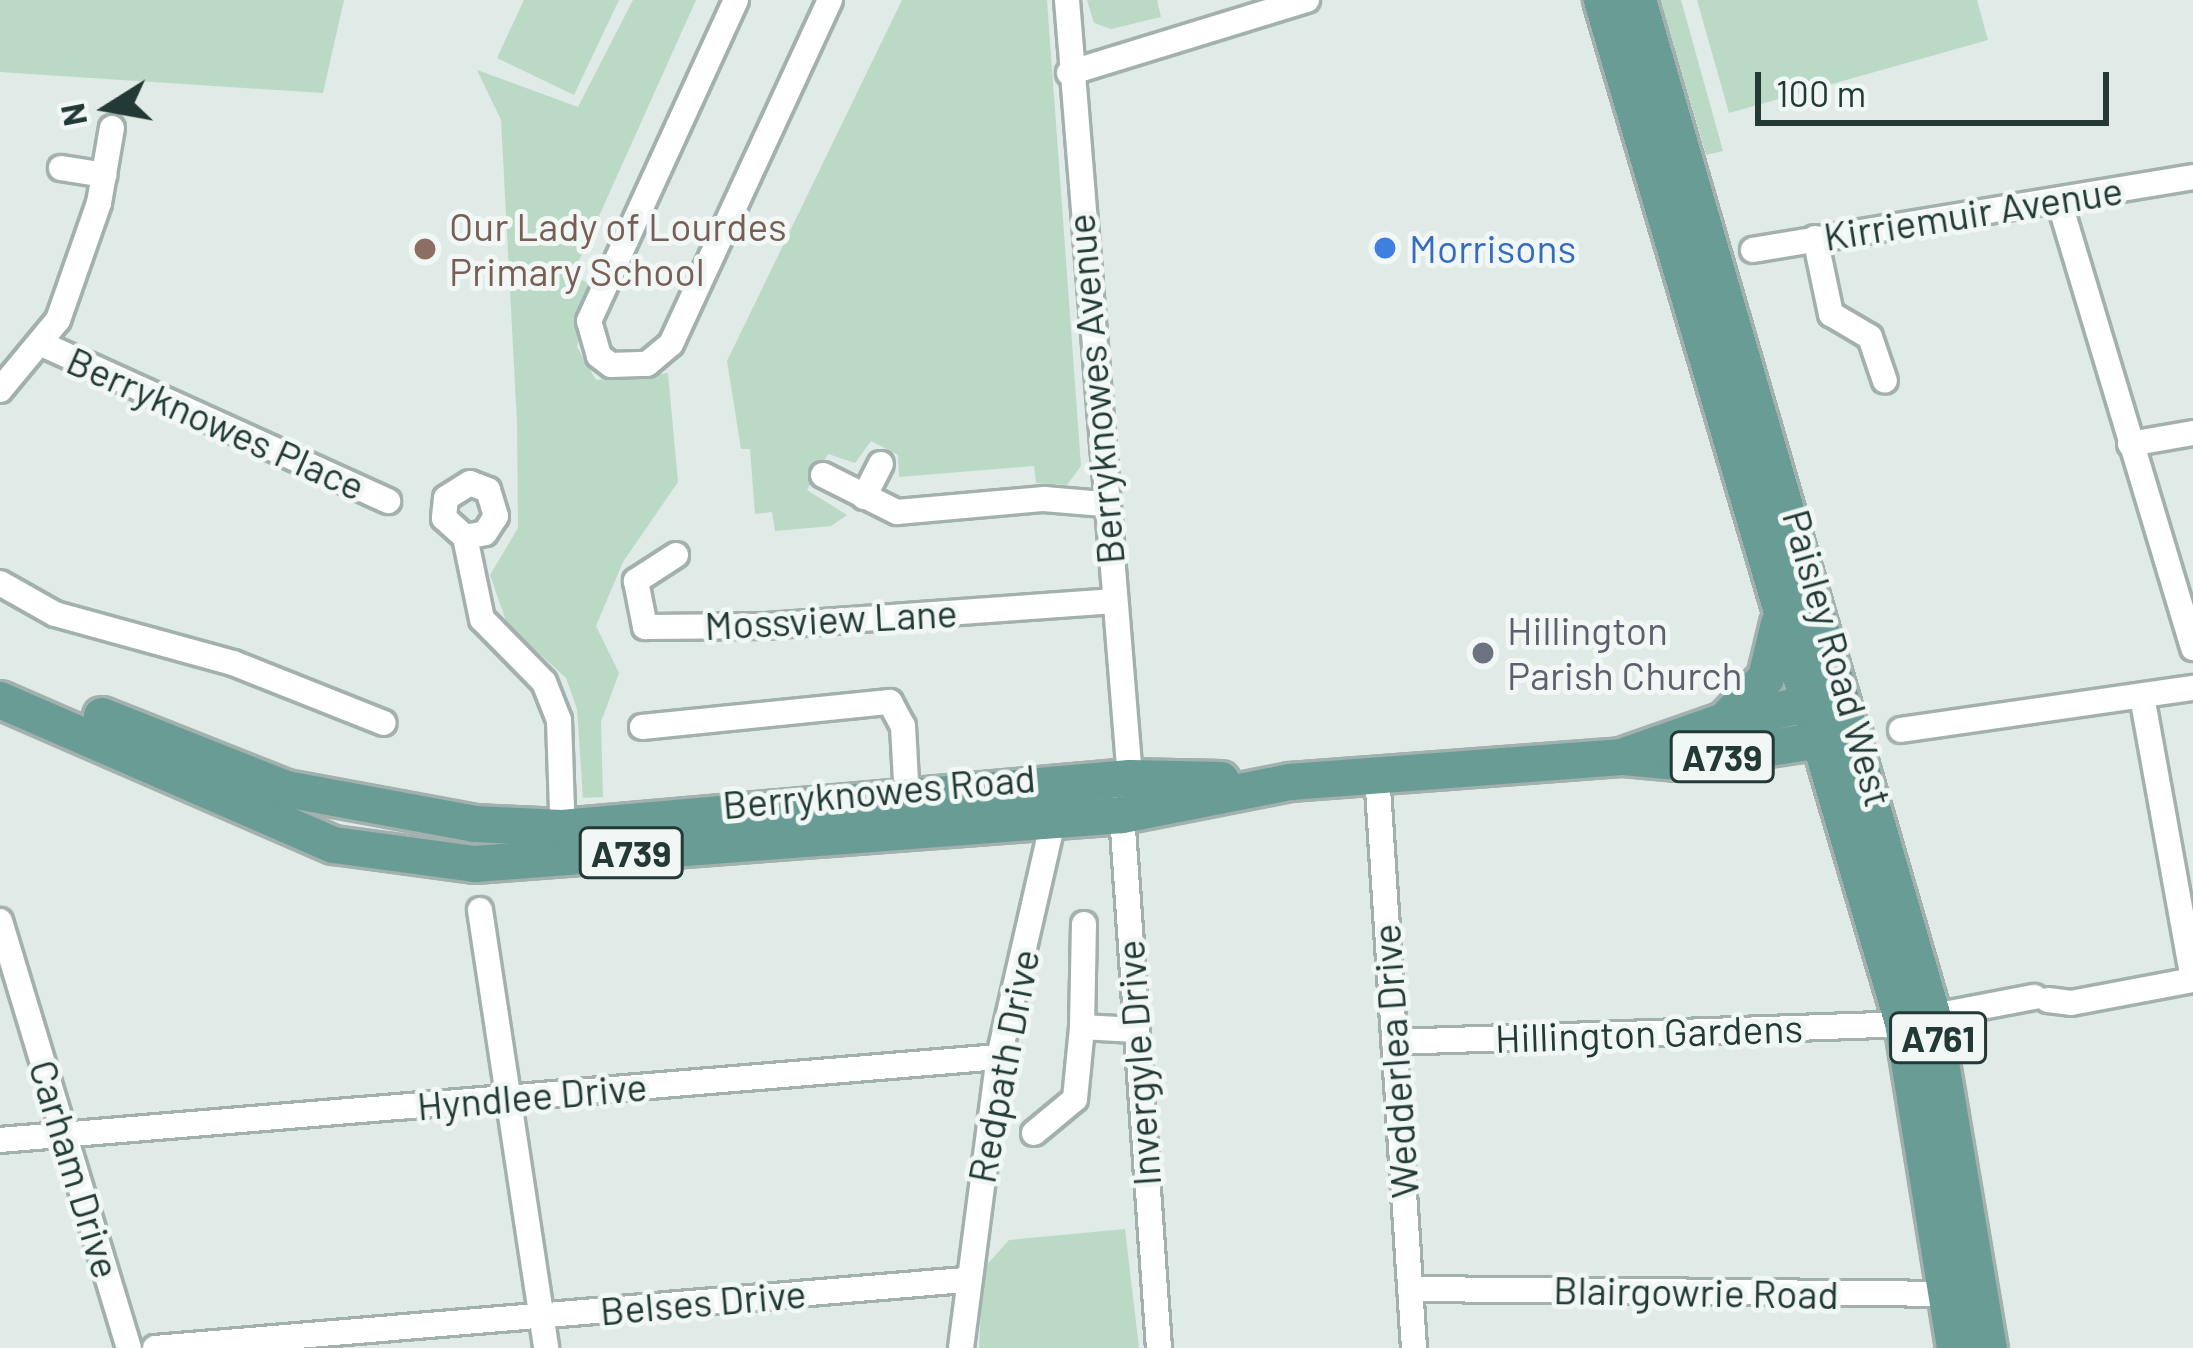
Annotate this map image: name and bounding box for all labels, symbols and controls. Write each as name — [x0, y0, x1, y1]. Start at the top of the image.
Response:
north arrow — [48, 48, 168, 168]
scale bar — [1761, 48, 2115, 122]
text: 100 m — [1776, 71, 1866, 114]
text: N — [51, 100, 94, 129]
street label: Kirriemuir Avenue — [1820, 166, 2126, 260]
place label: Our Lady of Lourdes Primary School — [449, 204, 787, 295]
street label: Berryknowes Avenue — [1056, 212, 1134, 566]
place label: Morrisons — [1409, 225, 1576, 271]
marker: Morrisons — [1372, 235, 1398, 261]
marker: Our Lady of Lourdes Primary School — [412, 236, 438, 262]
street label: Berryknowes Place — [60, 336, 372, 510]
street label: Paisley Road West — [1773, 504, 1903, 812]
street label: Mossview Lane — [703, 589, 959, 649]
place label: Hillington Parish Church — [1507, 608, 1743, 699]
marker: Hillington Parish Church — [1470, 640, 1496, 666]
road number: A739 — [1668, 727, 1776, 787]
street label: Berryknowes Road — [720, 754, 1038, 828]
road number: A739 — [577, 823, 685, 883]
street label: Wedderlea Drive — [1362, 922, 1428, 1200]
street label: Invergyle Drive — [1106, 938, 1170, 1188]
street label: Redpath Drive — [957, 945, 1049, 1187]
street label: Hillington Gardens — [1494, 1004, 1804, 1062]
road number: A761 — [1887, 1008, 1989, 1068]
street label: Carham Drive — [20, 1054, 130, 1284]
street label: Hyndlee Drive — [415, 1063, 649, 1129]
street label: Blairgowrie Road — [1553, 1266, 1839, 1318]
street label: Belses Drive — [598, 1270, 808, 1334]

